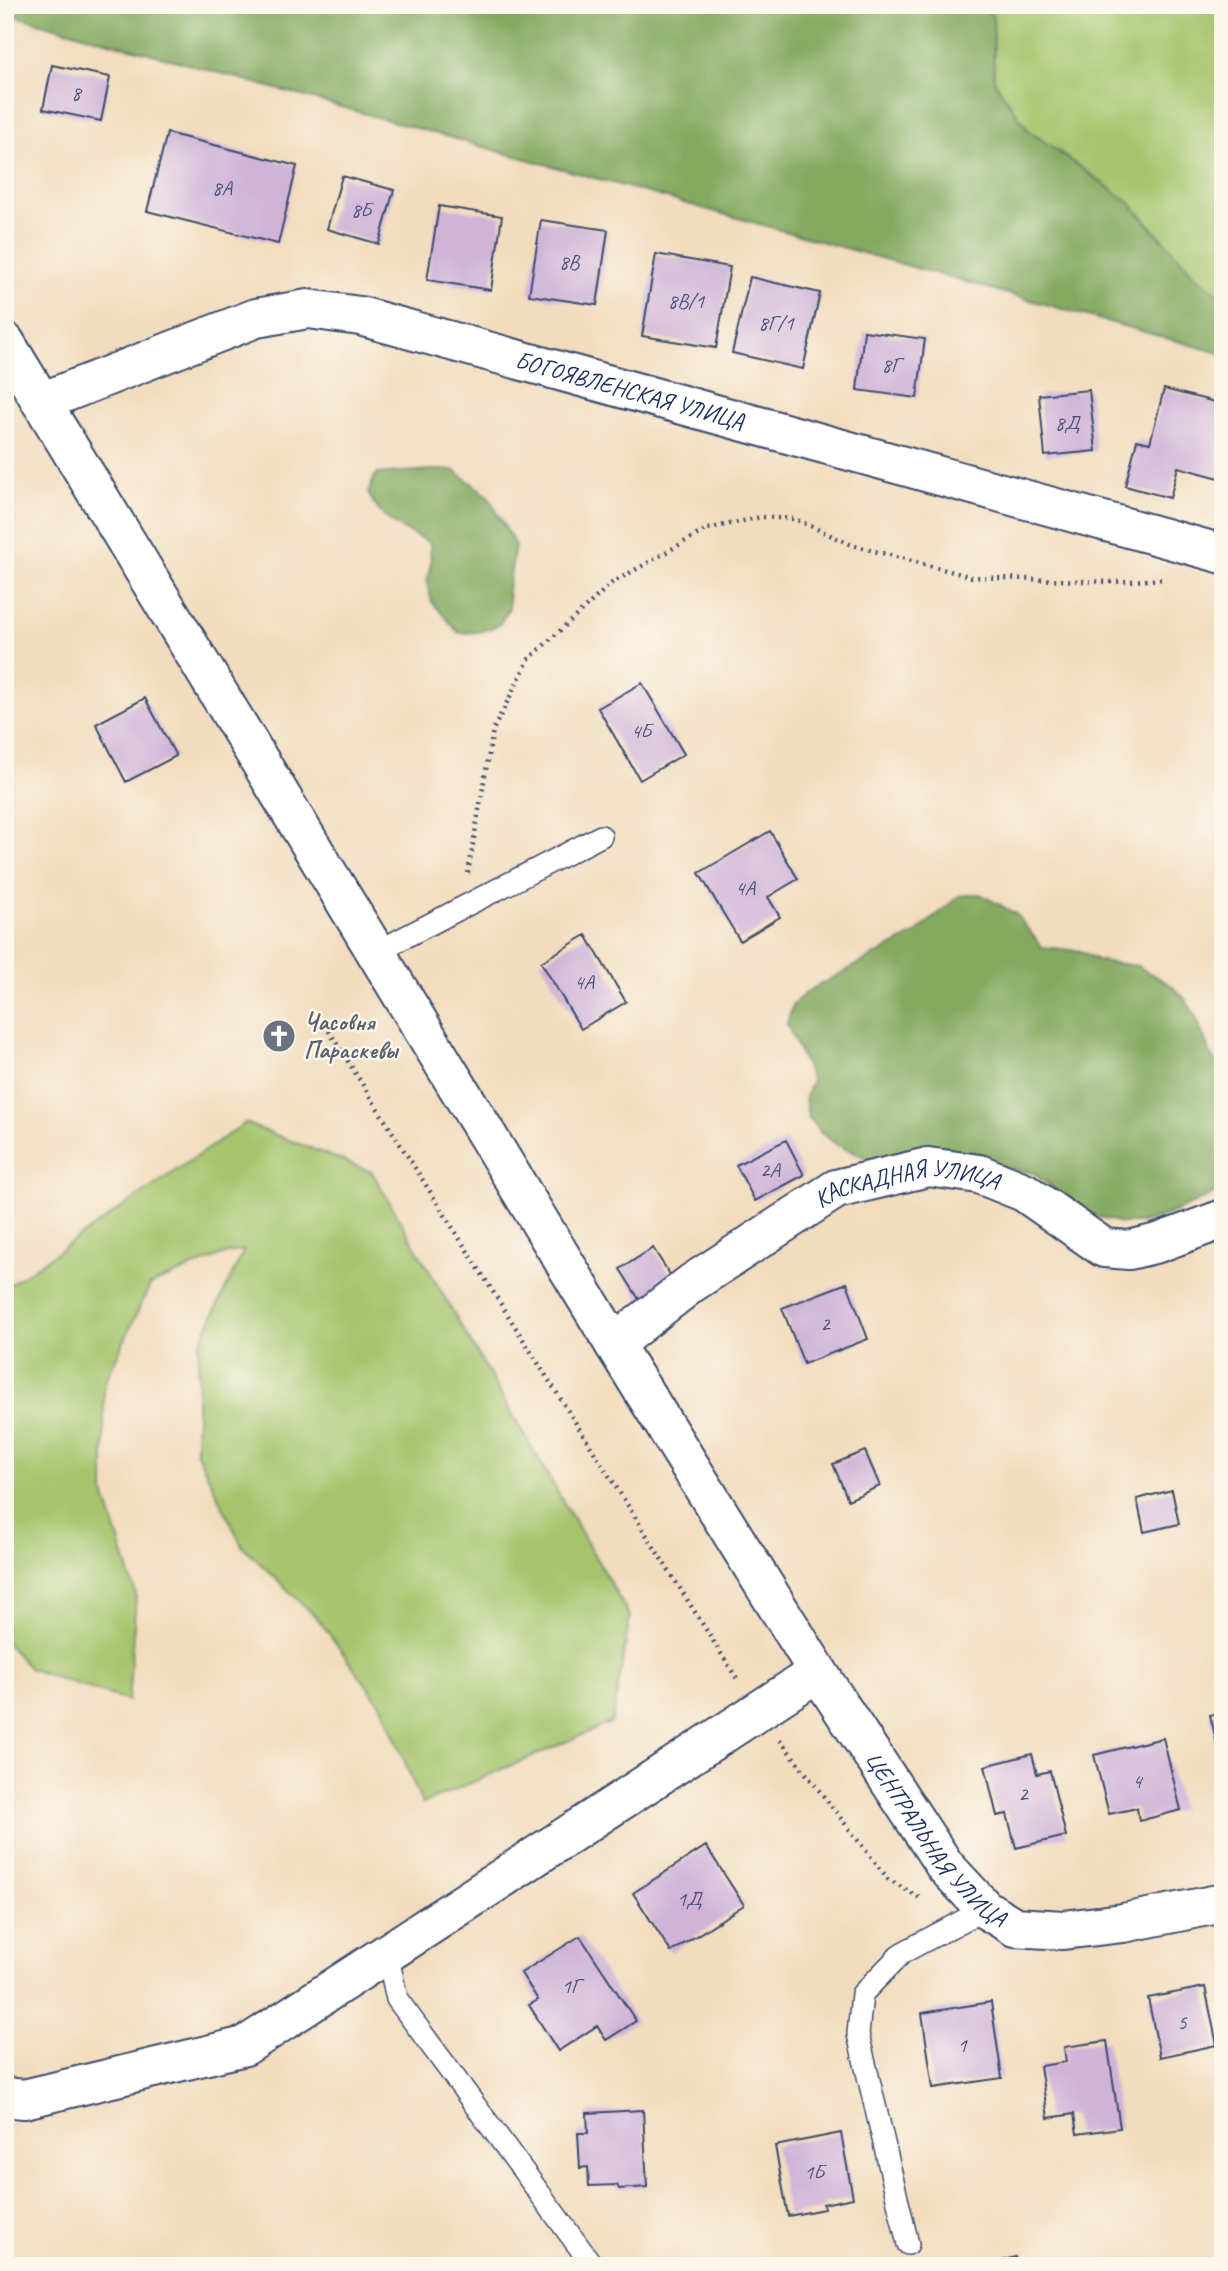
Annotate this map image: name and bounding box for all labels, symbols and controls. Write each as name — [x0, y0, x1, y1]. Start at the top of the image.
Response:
house number: 8 — [71, 80, 83, 106]
house number: 8А — [212, 175, 233, 201]
house number: 8Б — [351, 197, 374, 223]
house number: 8В — [559, 249, 581, 275]
house number: 8В/1 — [668, 288, 706, 314]
house number: 8Г/1 — [758, 310, 795, 336]
street label: БОГОЯВЛЕНСКАЯ УЛИЦА — [512, 345, 749, 437]
house number: 8Г — [881, 352, 905, 378]
house number: 8Д — [1055, 410, 1081, 436]
house number: 4Б — [631, 718, 654, 744]
house number: 4А — [735, 875, 756, 901]
house number: 4А — [574, 969, 595, 995]
place label: Часовня Параскевы — [304, 1007, 399, 1065]
church icon: Часовня Параскевы — [260, 1017, 298, 1055]
street label: КАСКАДНАЯ УЛИЦА — [808, 1152, 1005, 1214]
house number: 2А — [760, 1157, 781, 1183]
house number: 2 — [820, 1311, 831, 1337]
street label: ЦЕНТРАЛЬНАЯ УЛИЦА — [859, 1745, 1013, 1934]
house number: 4 — [1132, 1768, 1144, 1794]
house number: 2 — [1018, 1781, 1029, 1807]
house number: 1Д — [677, 1886, 703, 1912]
house number: 1Г — [561, 1973, 585, 1999]
house number: 5 — [1177, 2009, 1188, 2035]
house number: 1 — [957, 2032, 968, 2058]
house number: 1Б — [804, 2159, 827, 2185]

